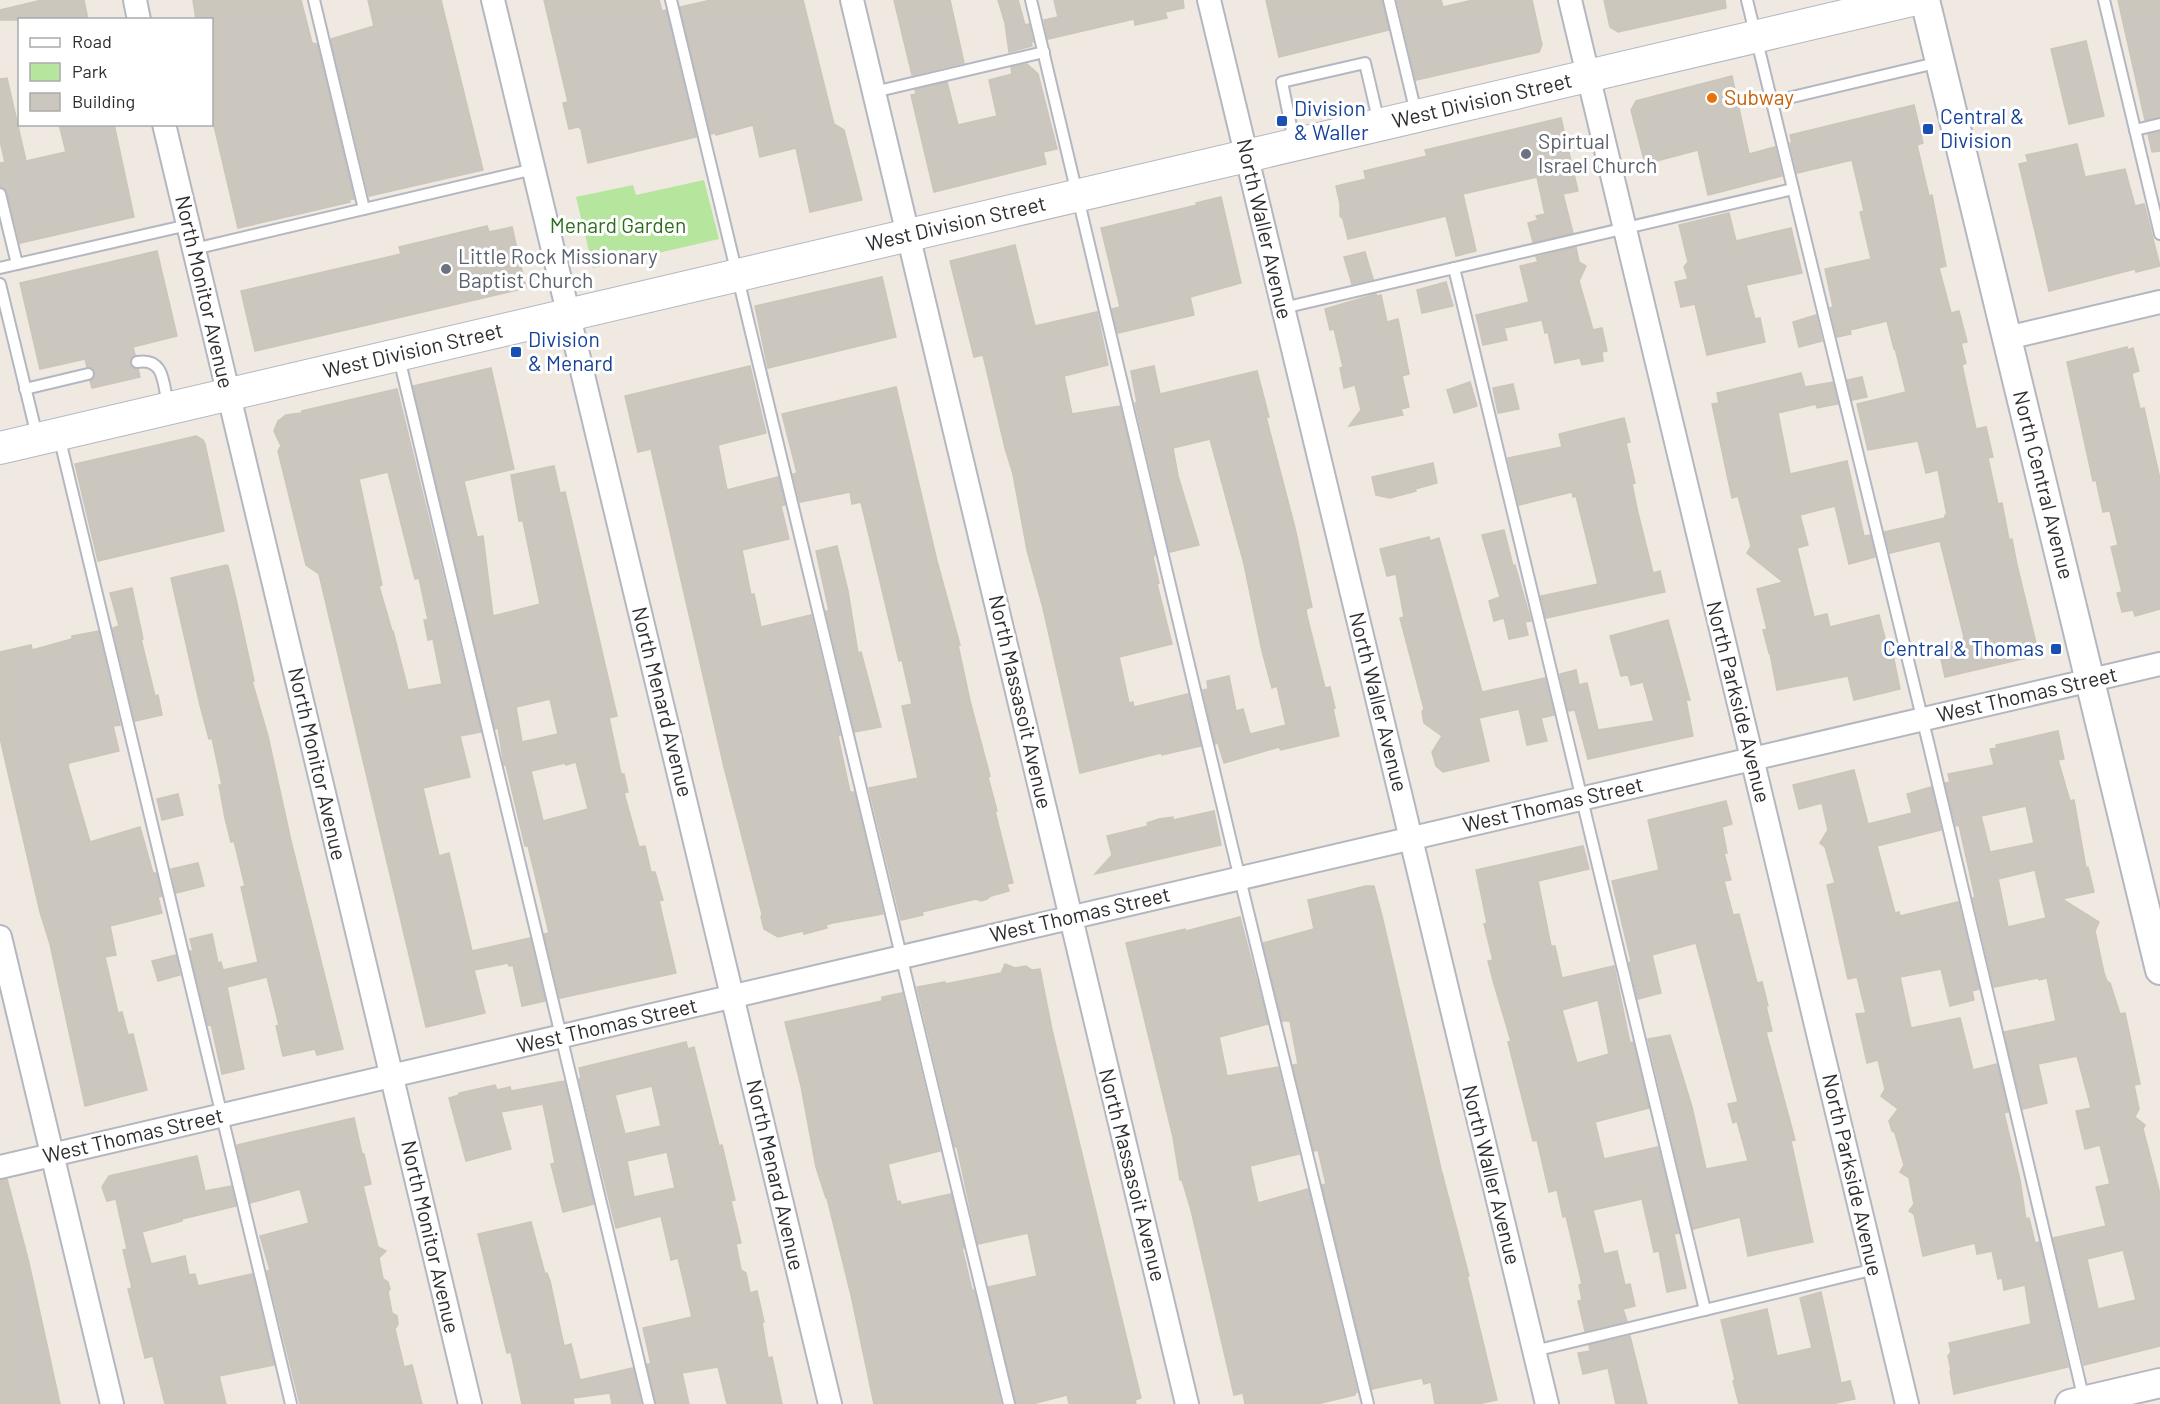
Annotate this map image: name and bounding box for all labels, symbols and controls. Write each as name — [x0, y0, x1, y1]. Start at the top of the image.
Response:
legend — [18, 18, 213, 126]
text: Road — [72, 30, 112, 52]
text: Park — [72, 60, 107, 82]
street label: West Division Street — [1389, 67, 1574, 132]
place label: Subway — [1724, 84, 1794, 109]
text: Building — [72, 90, 135, 112]
marker: Subway — [1705, 91, 1719, 105]
place label: Division & Waller — [1294, 95, 1369, 144]
place label: Central & Division — [1940, 103, 2024, 152]
marker: Division & Waller — [1275, 114, 1289, 128]
marker: Central & Division — [1921, 122, 1935, 136]
place label: Spirtual Israel Church — [1538, 128, 1657, 177]
street label: North Waller Avenue — [1233, 136, 1298, 321]
marker: Spirtual Israel Church — [1519, 147, 1533, 161]
street label: West Division Street — [863, 190, 1048, 255]
street label: North Monitor Avenue — [171, 193, 240, 391]
park label: Menard Garden — [550, 212, 686, 237]
place label: Little Rock Missionary Baptist Church — [458, 243, 658, 292]
marker: Little Rock Missionary Baptist Church — [439, 262, 453, 276]
street label: West Division Street — [320, 317, 505, 382]
place label: Division & Menard — [528, 326, 613, 375]
marker: Division & Menard — [509, 345, 523, 359]
street label: North Central Avenue — [2009, 388, 2080, 582]
street label: North Massasoit Avenue — [985, 592, 1058, 811]
street label: North Parkside Avenue — [1702, 598, 1777, 805]
street label: North Menard Avenue — [628, 604, 699, 799]
street label: North Waller Avenue — [1345, 609, 1414, 794]
place label: Central & Thomas — [1883, 635, 2044, 660]
marker: Central & Thomas — [2049, 642, 2063, 656]
street label: West Thomas Street — [1934, 661, 2119, 726]
street label: North Monitor Avenue — [284, 665, 353, 863]
street label: West Thomas Street — [1460, 771, 1645, 836]
street label: West Thomas Street — [987, 881, 1172, 946]
street label: West Thomas Street — [514, 992, 699, 1057]
street label: North Massasoit Avenue — [1095, 1066, 1172, 1284]
street label: North Parkside Avenue — [1818, 1071, 1889, 1278]
street label: North Menard Avenue — [742, 1077, 811, 1272]
street label: North Waller Avenue — [1458, 1082, 1527, 1267]
street label: West Thomas Street — [40, 1102, 225, 1167]
street label: North Monitor Avenue — [397, 1138, 466, 1336]

